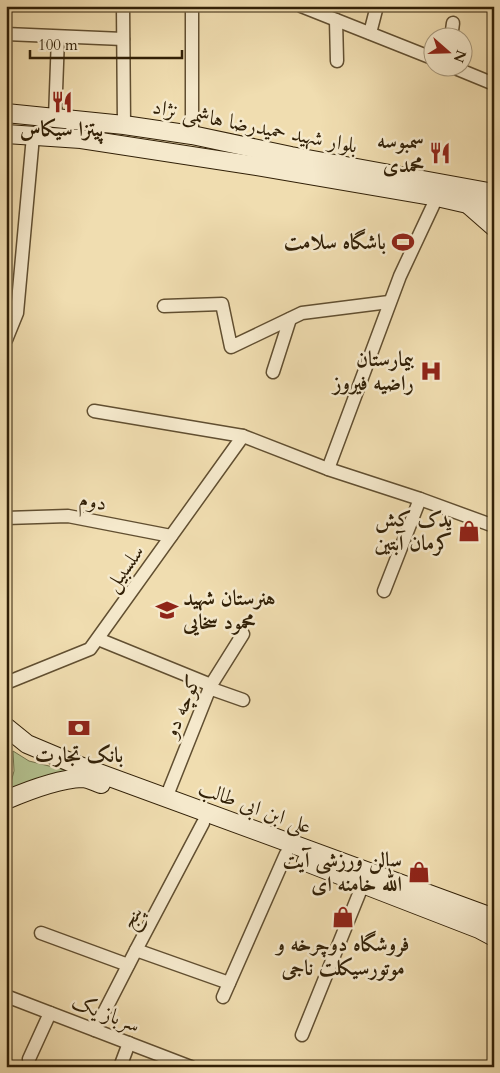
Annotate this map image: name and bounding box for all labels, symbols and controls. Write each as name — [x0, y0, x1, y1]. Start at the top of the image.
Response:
scale bar — [30, 28, 182, 60]
north arrow — [422, 28, 472, 78]
text: 100 m — [38, 35, 78, 55]
text: N — [449, 47, 471, 65]
restaurant icon: پیتزا سیکاس — [49, 89, 75, 115]
street label: بلوار شهید حمیدرضا هاشمی نژاد — [150, 92, 360, 161]
place label: پیتزا سیکاس — [20, 115, 104, 145]
place label: سمبوسه محمدی — [377, 127, 424, 180]
restaurant icon: سمبوسه محمدی — [427, 140, 453, 166]
place label: باشگاه سلامت — [284, 228, 386, 257]
sports icon: باشگاه سلامت — [390, 229, 416, 255]
place label: بیمارستان راضیه فیروز — [331, 345, 415, 398]
hospital icon: بیمارستان راضیه فیروز — [418, 358, 444, 384]
street label: دوم — [76, 485, 109, 521]
place label: یدک کش کرمان آبتین — [374, 505, 452, 558]
shop icon: یدک کش کرمان آبتین — [456, 518, 482, 544]
street label: سلسبیل — [97, 539, 151, 598]
place label: هنرستان شهید محمود سخایی — [182, 584, 275, 637]
school or university icon: هنرستان شهید محمود سخایی — [154, 597, 180, 623]
street label: کوچه دو — [156, 670, 209, 744]
bank icon: بانک تجارت — [66, 715, 92, 741]
place label: بانک تجارت — [35, 741, 123, 770]
street label: علی ابن ابی طالب — [194, 774, 315, 842]
place label: سالن ورزشى آیت الله خامنه اى — [283, 846, 402, 899]
shop icon: سالن ورزشى آیت الله خامنه اى — [406, 859, 432, 885]
street label: پنج — [113, 900, 153, 936]
shop icon: فروشگاه دوچرخه و موتورسیکلت ناجی — [330, 904, 356, 930]
place label: فروشگاه دوچرخه و موتورسیکلت ناجی — [274, 930, 410, 983]
street label: سرباز یک — [67, 987, 144, 1040]

